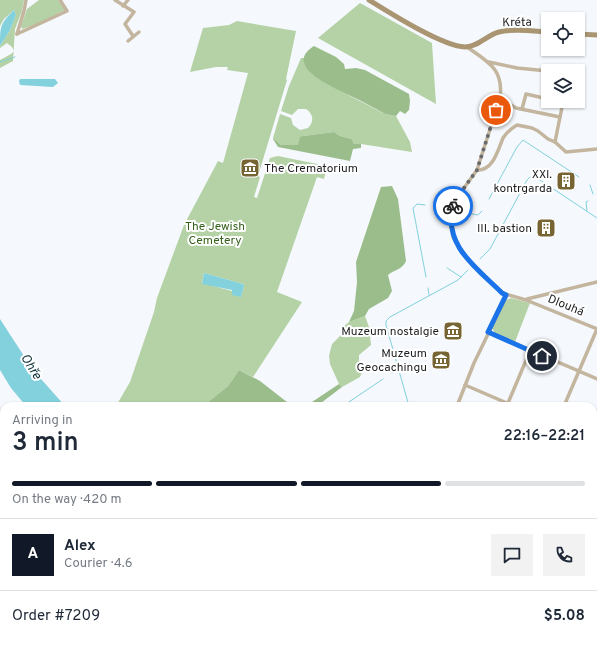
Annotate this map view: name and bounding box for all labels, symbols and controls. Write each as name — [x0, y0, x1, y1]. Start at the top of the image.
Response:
map controls — [541, 12, 585, 108]
button: locate — [541, 12, 585, 56]
street label: Kréta — [502, 15, 532, 31]
button: layers — [541, 64, 585, 108]
pin — [479, 93, 513, 127]
icon: bag — [485, 99, 507, 121]
museum icon: The Crematorium — [239, 157, 261, 179]
place label: The Crematorium — [264, 161, 358, 177]
place label: XXI. kontrgarda — [494, 167, 552, 197]
building icon: XXI. kontrgarda — [555, 170, 577, 192]
courier — [433, 186, 473, 226]
icon: bike — [442, 195, 464, 217]
building icon: III. bastion — [535, 217, 557, 239]
park label: The Jewish Cemetery — [185, 219, 245, 249]
place label: III. bastion — [477, 221, 532, 237]
street label: Dlouhá — [545, 291, 586, 320]
museum icon: Muzeum nostalgie — [442, 320, 464, 342]
place label: Muzeum nostalgie — [341, 324, 439, 340]
pin — [525, 339, 559, 373]
icon: home — [531, 345, 553, 367]
place label: Muzeum Geocachingu — [357, 346, 427, 376]
museum icon: Muzeum Geocachingu — [430, 349, 452, 371]
water label: Ohře — [16, 351, 45, 383]
text: Arriving in — [12, 413, 73, 429]
text: 3 min — [12, 427, 79, 460]
text: 22:16–22:21 — [504, 427, 585, 446]
text: On the way · 420 m — [12, 492, 122, 508]
button: chat — [491, 534, 533, 576]
button: phone — [543, 534, 585, 576]
text: Alex — [64, 537, 96, 556]
text: A — [28, 545, 38, 564]
text: Courier · 4.6 — [64, 556, 132, 572]
text: Order #7209 — [12, 607, 100, 626]
text: $5.08 — [544, 607, 585, 626]

